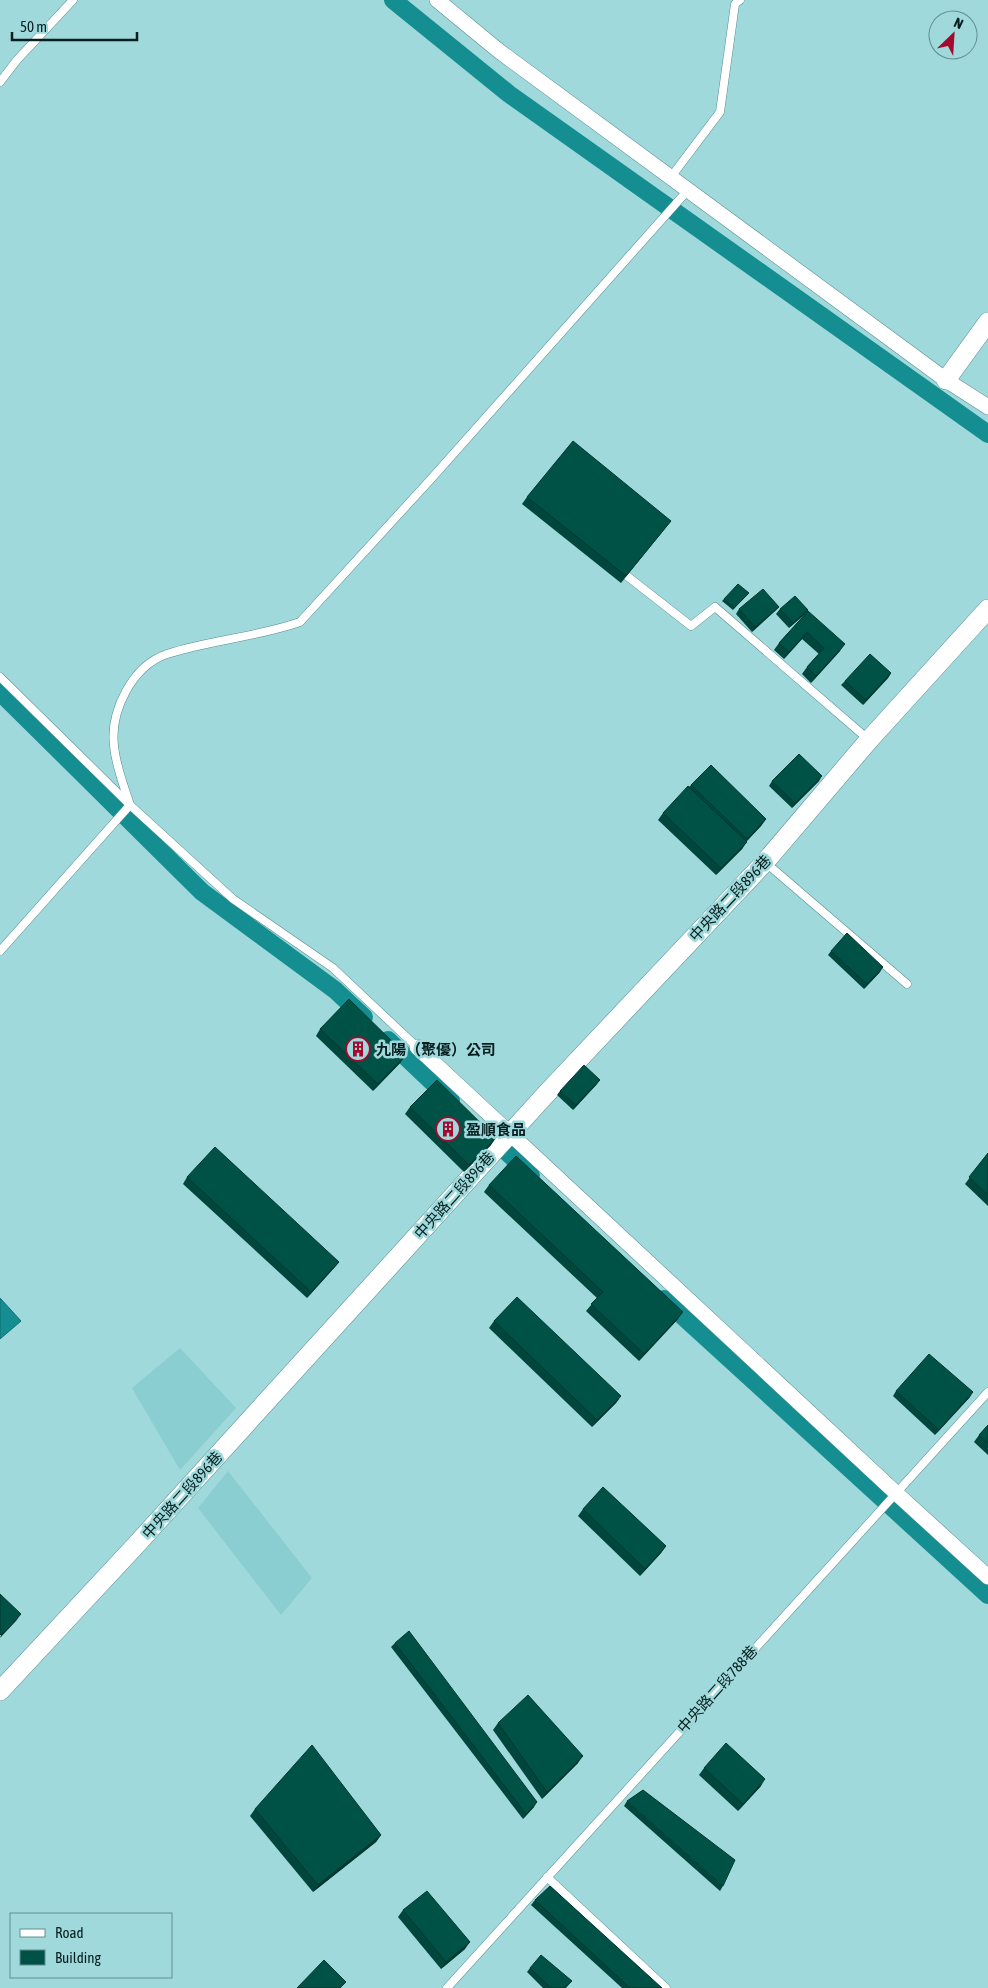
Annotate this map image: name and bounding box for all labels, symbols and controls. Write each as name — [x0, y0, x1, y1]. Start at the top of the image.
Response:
scale bar — [12, 10, 138, 42]
north arrow — [928, 10, 978, 60]
text: N — [951, 14, 966, 32]
text: 50 m — [20, 18, 47, 35]
street label: 中央路二段896巷 — [686, 852, 774, 944]
building icon: 九陽（聚優）公司 — [345, 1036, 371, 1062]
place label: 九陽（聚優）公司 — [376, 1041, 496, 1058]
building icon: 盈順食品 — [435, 1116, 461, 1142]
place label: 盈順食品 — [466, 1121, 526, 1138]
street label: 中央路二段896巷 — [410, 1148, 498, 1242]
street label: 中央路二段896巷 — [138, 1448, 226, 1542]
street label: 中央路二段788巷 — [673, 1642, 761, 1736]
legend — [10, 1913, 172, 1978]
text: Road — [55, 1924, 84, 1941]
text: Building — [55, 1949, 101, 1966]

